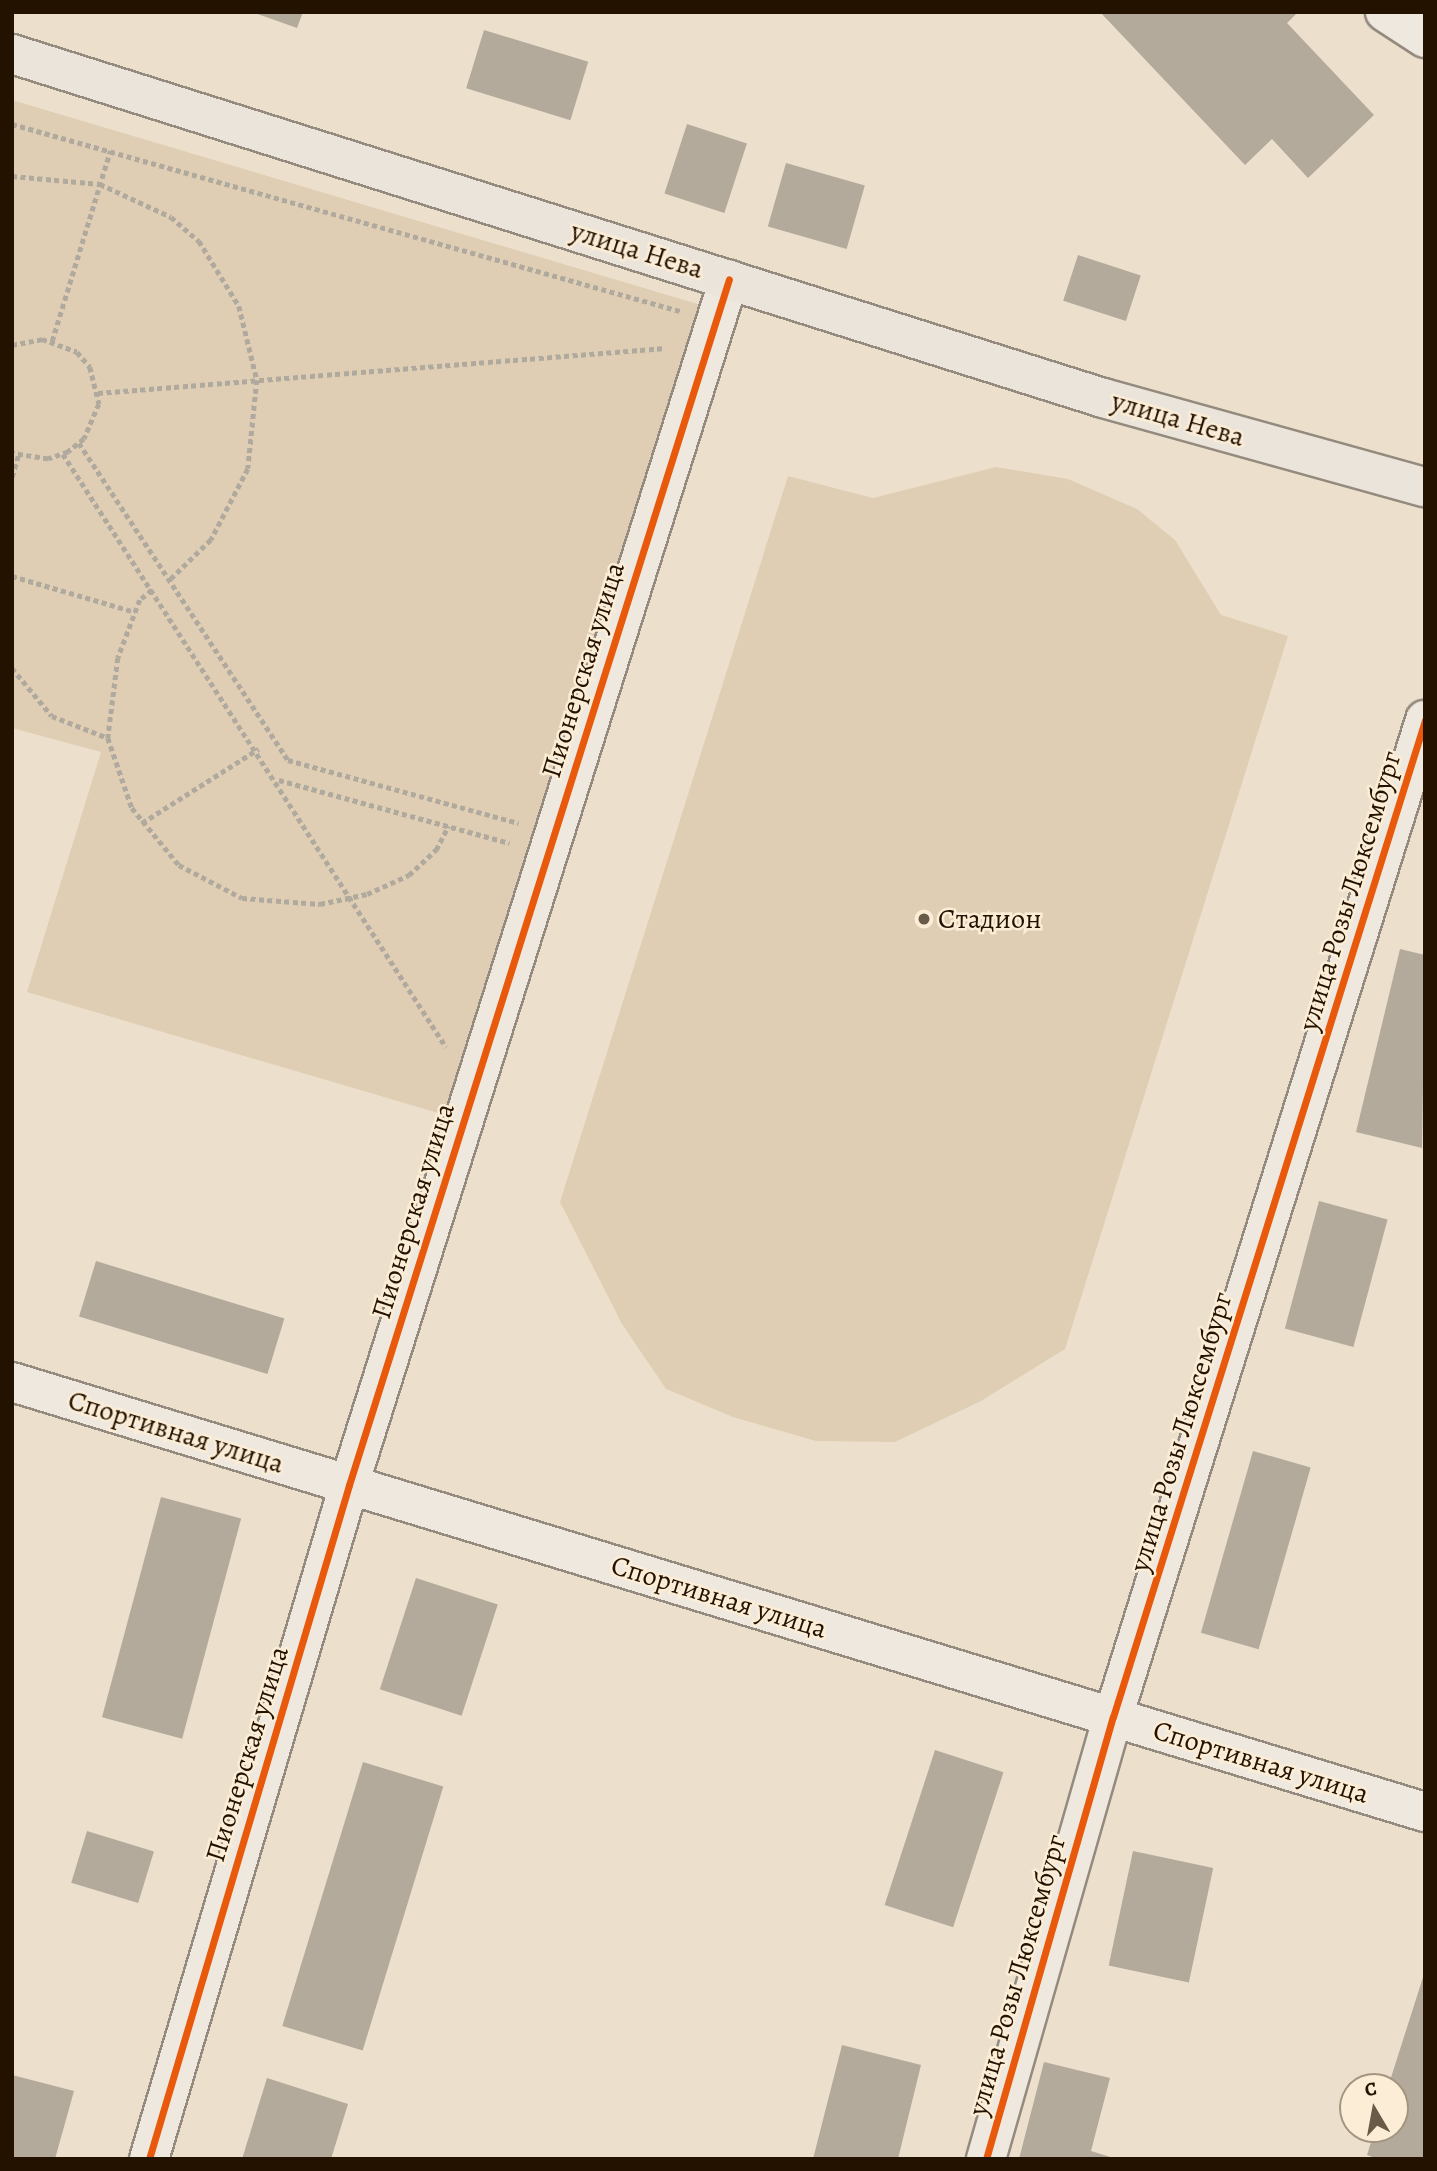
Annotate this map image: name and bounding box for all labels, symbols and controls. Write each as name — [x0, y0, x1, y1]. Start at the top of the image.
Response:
street label: улица Нева — [567, 214, 707, 286]
street label: улица Нева — [1108, 384, 1248, 454]
street label: Пионерская улица — [534, 558, 632, 782]
street label: улица Розы Люксембург — [1291, 747, 1409, 1035]
place label: Стадион — [938, 902, 1041, 936]
marker: Стадион — [916, 911, 932, 927]
street label: Пионерская улица — [364, 1099, 462, 1323]
street label: улица Розы Люксембург — [1122, 1288, 1240, 1576]
street label: Спортивная улица — [64, 1383, 288, 1481]
street label: Спортивная улица — [607, 1548, 831, 1646]
street label: Пионерская улица — [198, 1642, 296, 1866]
street label: Спортивная улица — [1149, 1713, 1373, 1811]
street label: улица Розы Люксембург — [961, 1831, 1073, 2119]
north arrow — [1339, 2073, 1409, 2143]
text: С — [1363, 2075, 1379, 2103]

